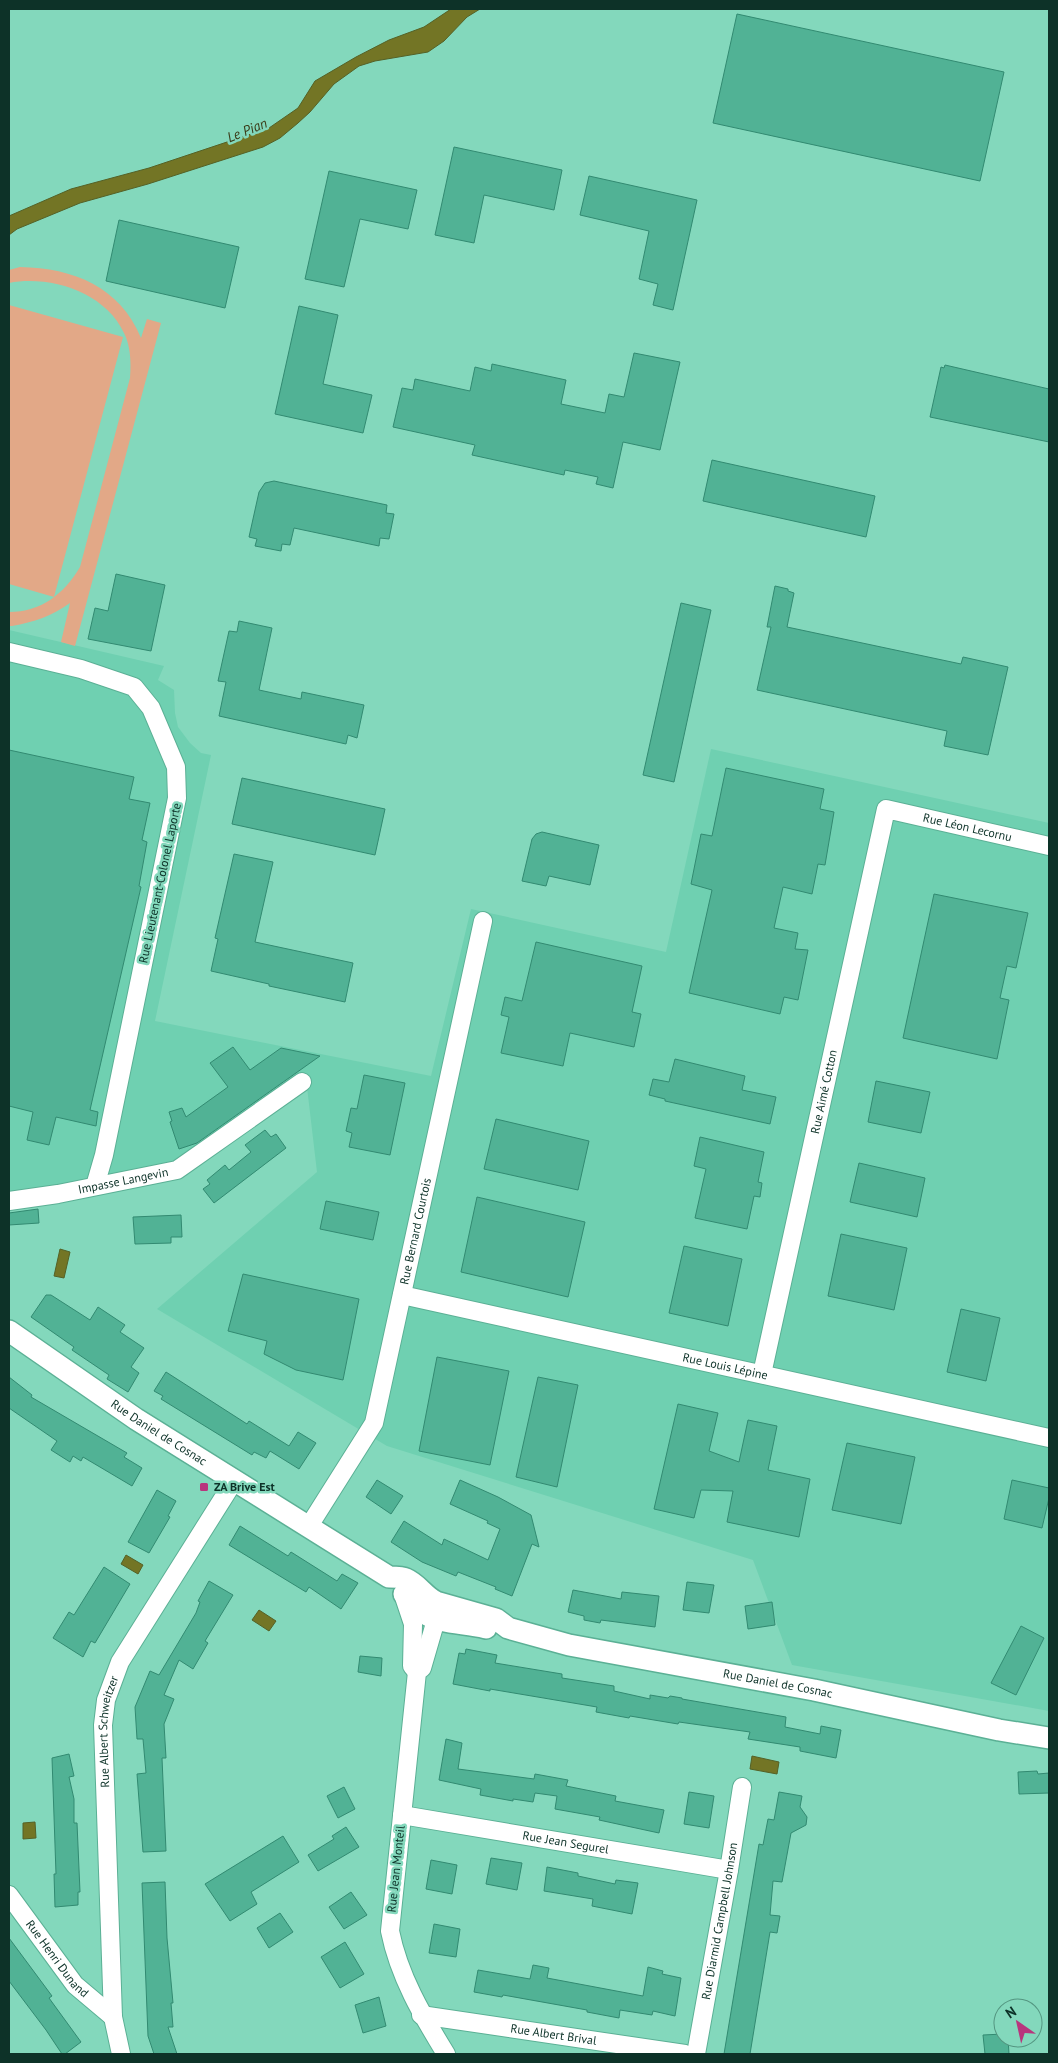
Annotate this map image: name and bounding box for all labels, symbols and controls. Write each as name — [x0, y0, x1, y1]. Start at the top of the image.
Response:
water label: Le Pian — [224, 114, 270, 146]
street label: Rue Lieutenant-Colonel Laporte — [135, 801, 184, 964]
street label: Rue Léon Lecornu — [922, 810, 1013, 844]
street label: Rue Aimé Cotton — [807, 1048, 840, 1135]
street label: Impasse Langevin — [77, 1164, 169, 1197]
street label: Rue Bernard Courtois — [396, 1176, 434, 1286]
street label: Rue Louis Lépine — [681, 1349, 769, 1383]
street label: Rue Daniel de Cosnac — [108, 1396, 210, 1469]
place label: ZA Brive Est — [214, 1479, 276, 1494]
marker: ZA Brive Est — [198, 1481, 210, 1493]
street label: Rue Daniel de Cosnac — [722, 1665, 835, 1701]
street label: Rue Albert Schweitzer — [95, 1673, 121, 1788]
street label: Rue Jean Monteil — [383, 1824, 408, 1913]
street label: Rue Jean Segurel — [522, 1827, 610, 1857]
street label: Rue Diarmid Campbell Johnson — [698, 1841, 740, 2001]
street label: Rue Henri Dunand — [23, 1917, 92, 2000]
north arrow — [993, 1998, 1043, 2048]
text: N — [1002, 2002, 1020, 2022]
street label: Rue Albert Brival — [510, 2020, 598, 2048]

